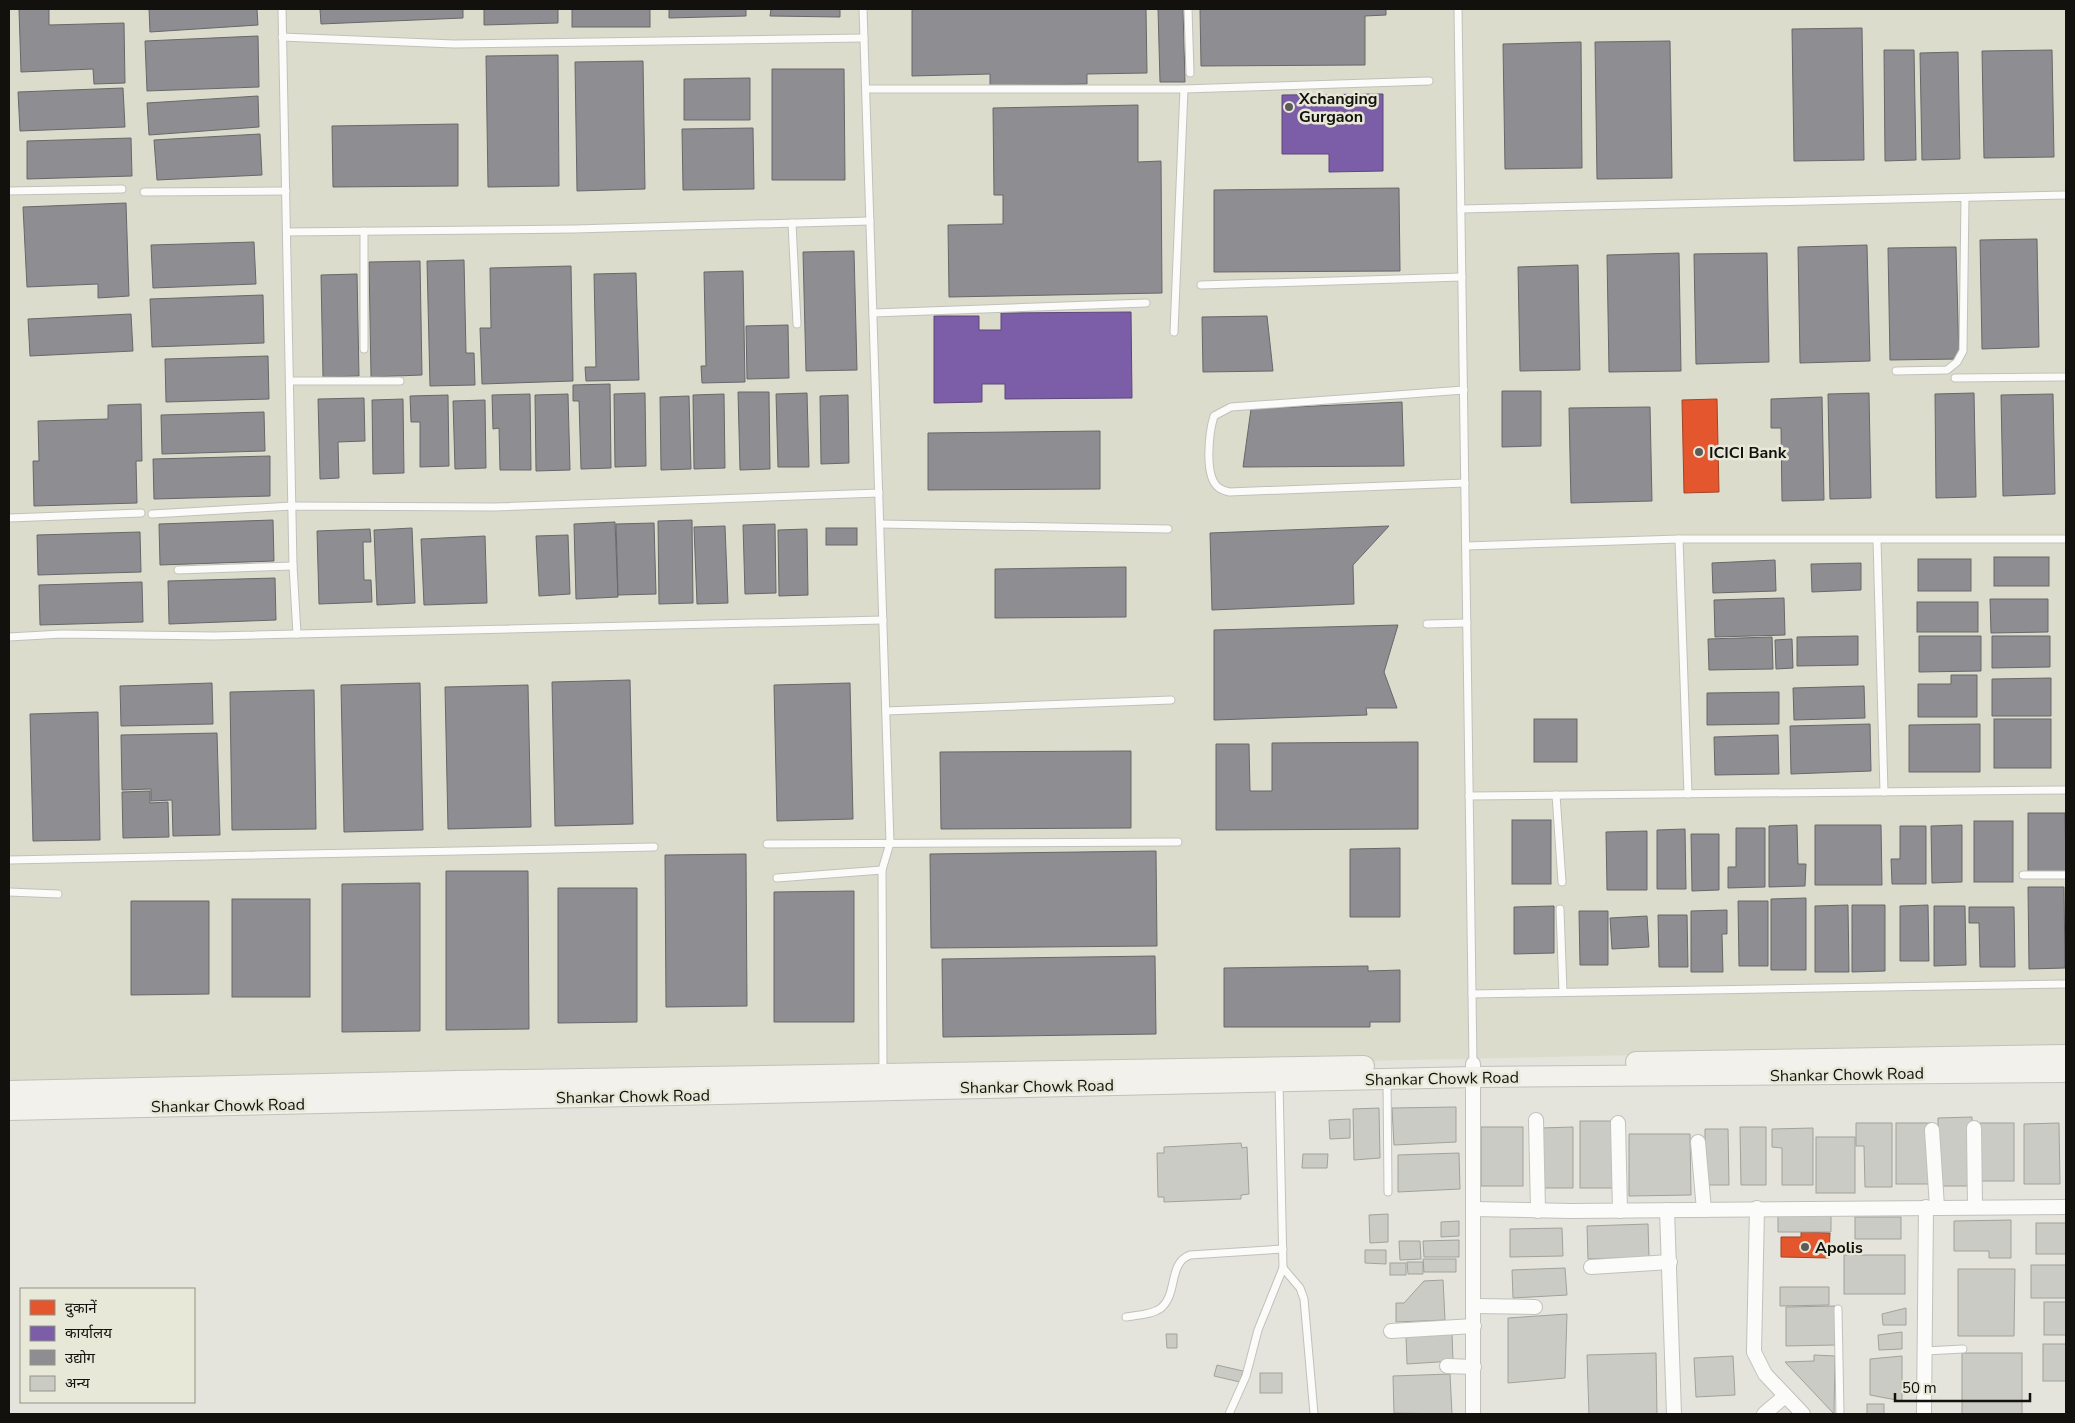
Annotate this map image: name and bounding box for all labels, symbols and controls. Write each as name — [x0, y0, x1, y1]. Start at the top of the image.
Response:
place label: Xchanging Gurgaon — [1298, 88, 1377, 128]
marker: Xchanging Gurgaon — [1283, 101, 1295, 113]
place label: ICICI Bank — [1709, 442, 1787, 464]
marker: ICICI Bank — [1693, 446, 1705, 458]
street label: Shankar Chowk Road — [1770, 1063, 1924, 1087]
street label: Shankar Chowk Road — [1365, 1067, 1519, 1091]
street label: Shankar Chowk Road — [960, 1075, 1114, 1099]
street label: Shankar Chowk Road — [556, 1085, 710, 1109]
street label: Shankar Chowk Road — [151, 1094, 305, 1118]
place label: Apolis — [1815, 1237, 1863, 1259]
marker: Apolis — [1799, 1241, 1811, 1253]
legend — [20, 1288, 195, 1403]
text: दुकानें — [65, 1298, 97, 1318]
text: कार्यालय — [65, 1323, 112, 1343]
text: उद्योग — [65, 1348, 96, 1368]
scale bar — [1895, 1370, 2030, 1402]
text: अन्य — [65, 1373, 90, 1393]
text: 50 m — [1902, 1378, 1937, 1398]

